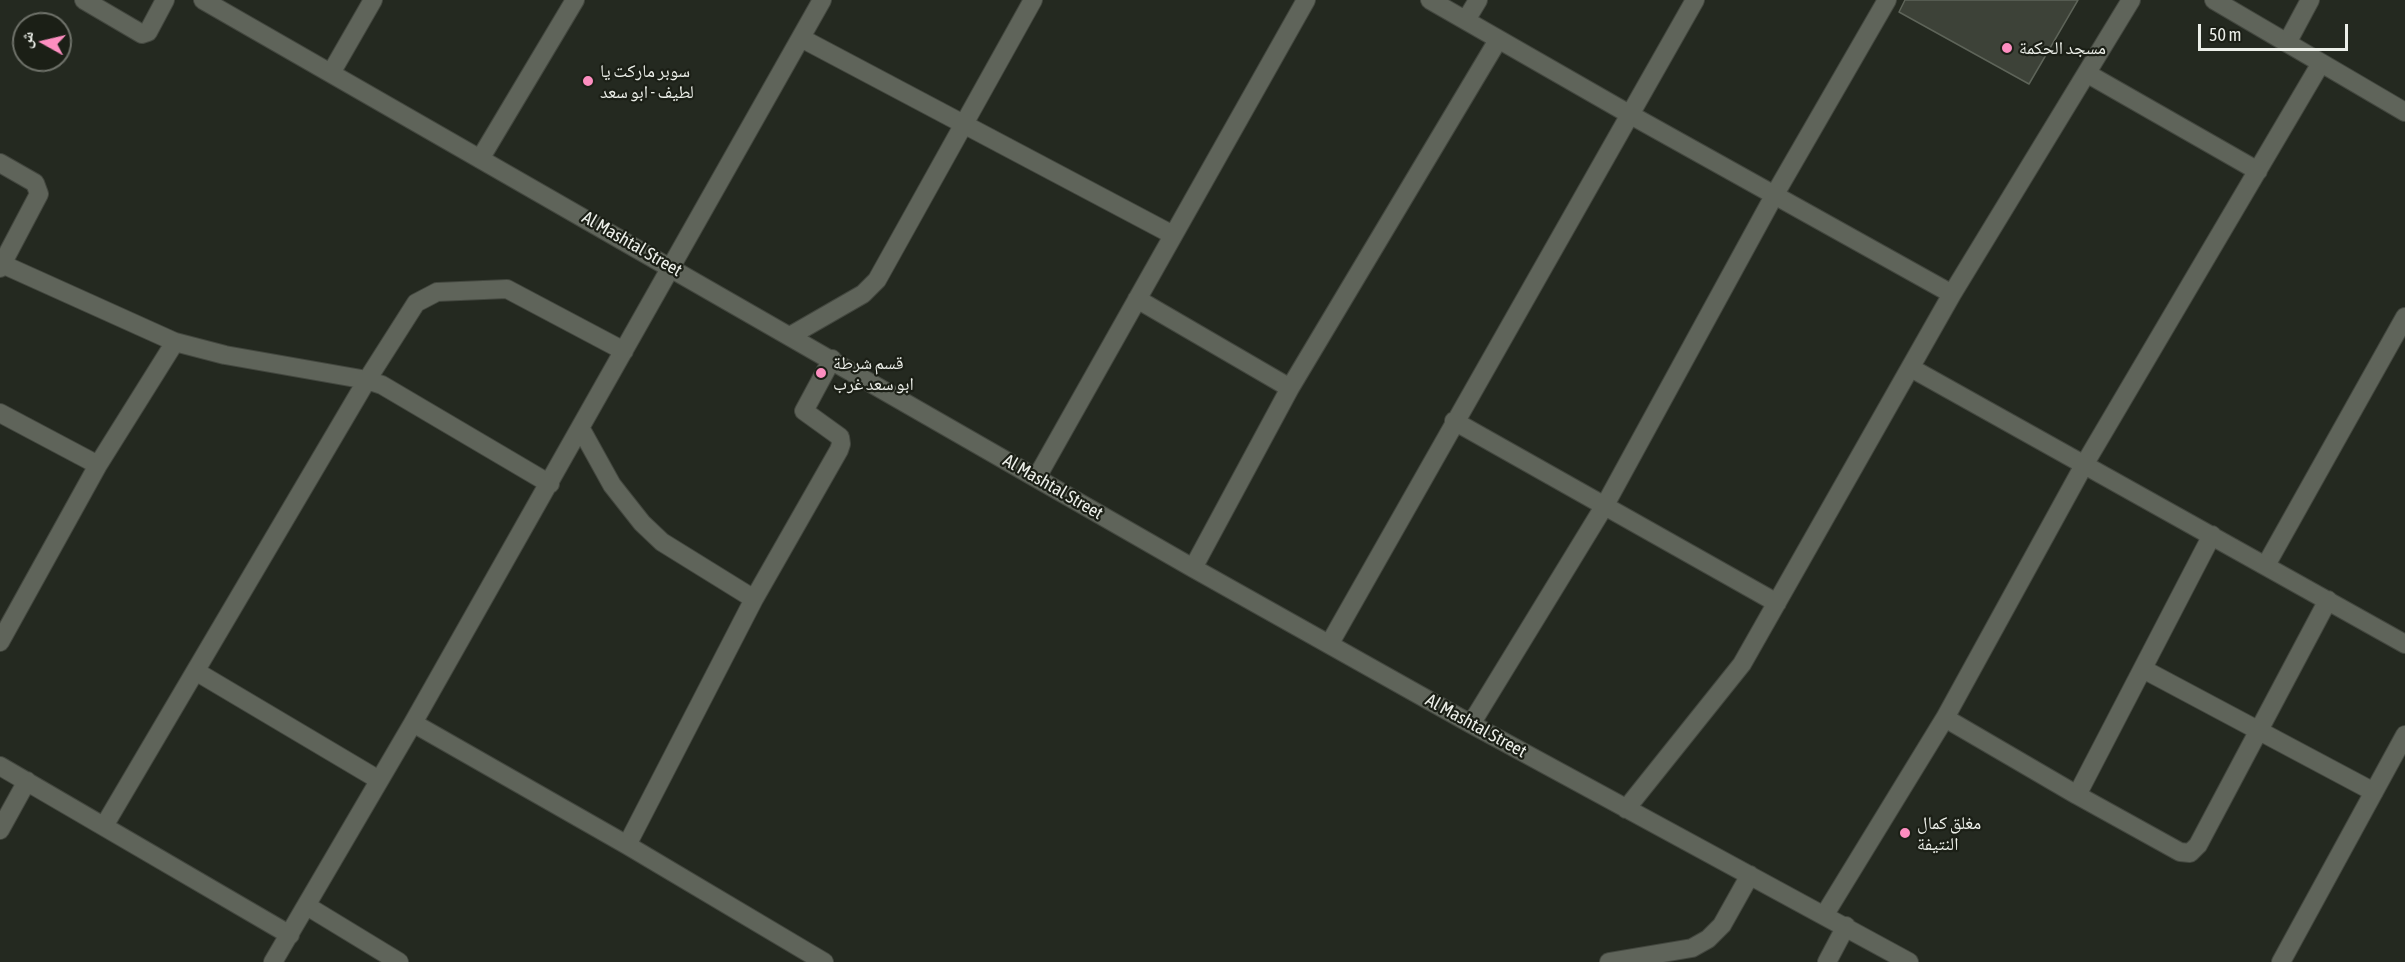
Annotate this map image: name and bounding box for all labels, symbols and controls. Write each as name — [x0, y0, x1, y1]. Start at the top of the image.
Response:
north arrow — [12, 12, 72, 72]
scale bar — [2201, 12, 2351, 50]
text: 50 m — [2209, 24, 2241, 45]
text: ش — [16, 30, 36, 49]
place label: مسجد الحكمة — [2019, 37, 2106, 59]
marker: مسجد الحكمة — [2000, 41, 2014, 55]
place label: سوبر ماركت يا لطيف - ابو سعد — [600, 60, 694, 103]
marker: سوبر ماركت يا لطيف - ابو سعد — [581, 74, 595, 88]
street label: Al Mashtal Street — [578, 207, 686, 281]
place label: قسم شرطة ابو سعد غرب — [833, 352, 914, 394]
marker: قسم شرطة ابو سعد غرب — [814, 366, 828, 380]
street label: Al Mashtal Street — [999, 450, 1107, 524]
street label: Al Mashtal Street — [1422, 689, 1530, 763]
place label: مغلق كمال النتيفة — [1917, 812, 1981, 854]
marker: مغلق كمال النتيفة — [1898, 826, 1912, 840]

